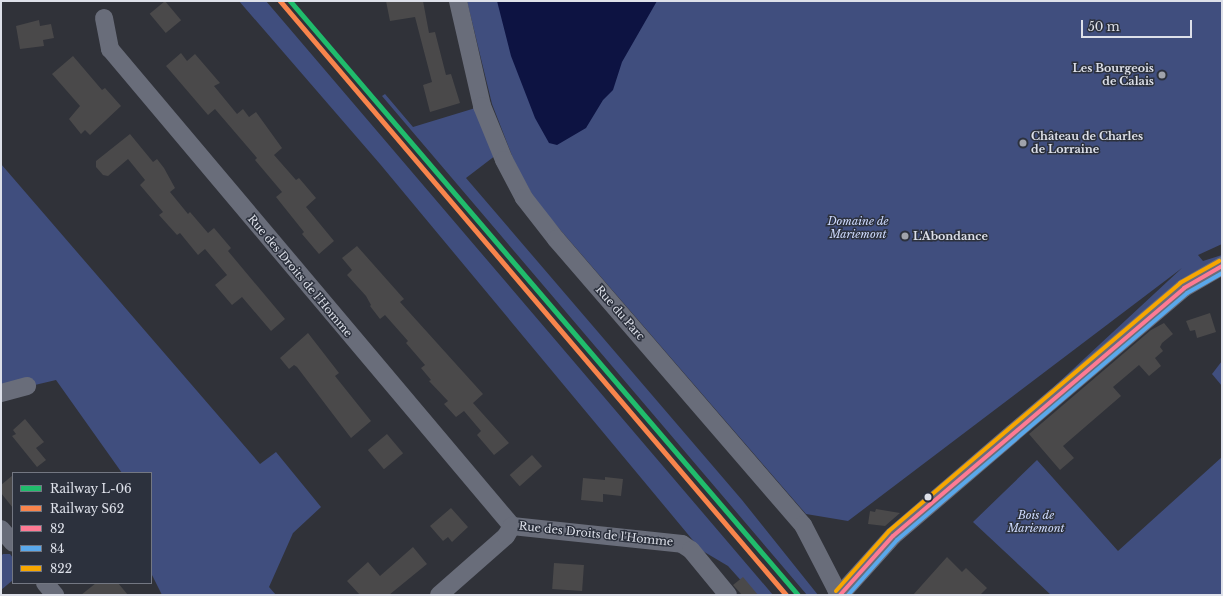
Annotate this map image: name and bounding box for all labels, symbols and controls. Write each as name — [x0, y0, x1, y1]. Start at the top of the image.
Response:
scale bar — [1083, 12, 1194, 38]
text: 50 m — [1088, 19, 1120, 34]
place label: Les Bourgeois de Calais — [1072, 62, 1154, 88]
marker: Les Bourgeois de Calais — [1157, 70, 1167, 80]
place label: Château de Charles de Lorraine — [1031, 130, 1143, 156]
marker: Château de Charles de Lorraine — [1018, 138, 1028, 148]
street label: Rue des Droits de l'Homme — [245, 212, 355, 340]
park label: Domaine de Mariemont — [827, 215, 889, 241]
place label: L'Abondance — [913, 229, 988, 243]
marker: L'Abondance — [900, 231, 910, 241]
street label: Rue du Parc — [593, 283, 647, 343]
legend — [12, 472, 152, 584]
text: Railway L-06 — [50, 481, 132, 496]
unlabelled marker — [923, 492, 933, 502]
text: Railway S62 — [50, 501, 124, 516]
park label: Bois de Mariemont — [1007, 509, 1065, 535]
street label: Rue des Droits de l'Homme — [518, 519, 674, 549]
text: 82 — [50, 521, 65, 536]
text: 84 — [50, 541, 64, 556]
text: 822 — [50, 561, 72, 576]

